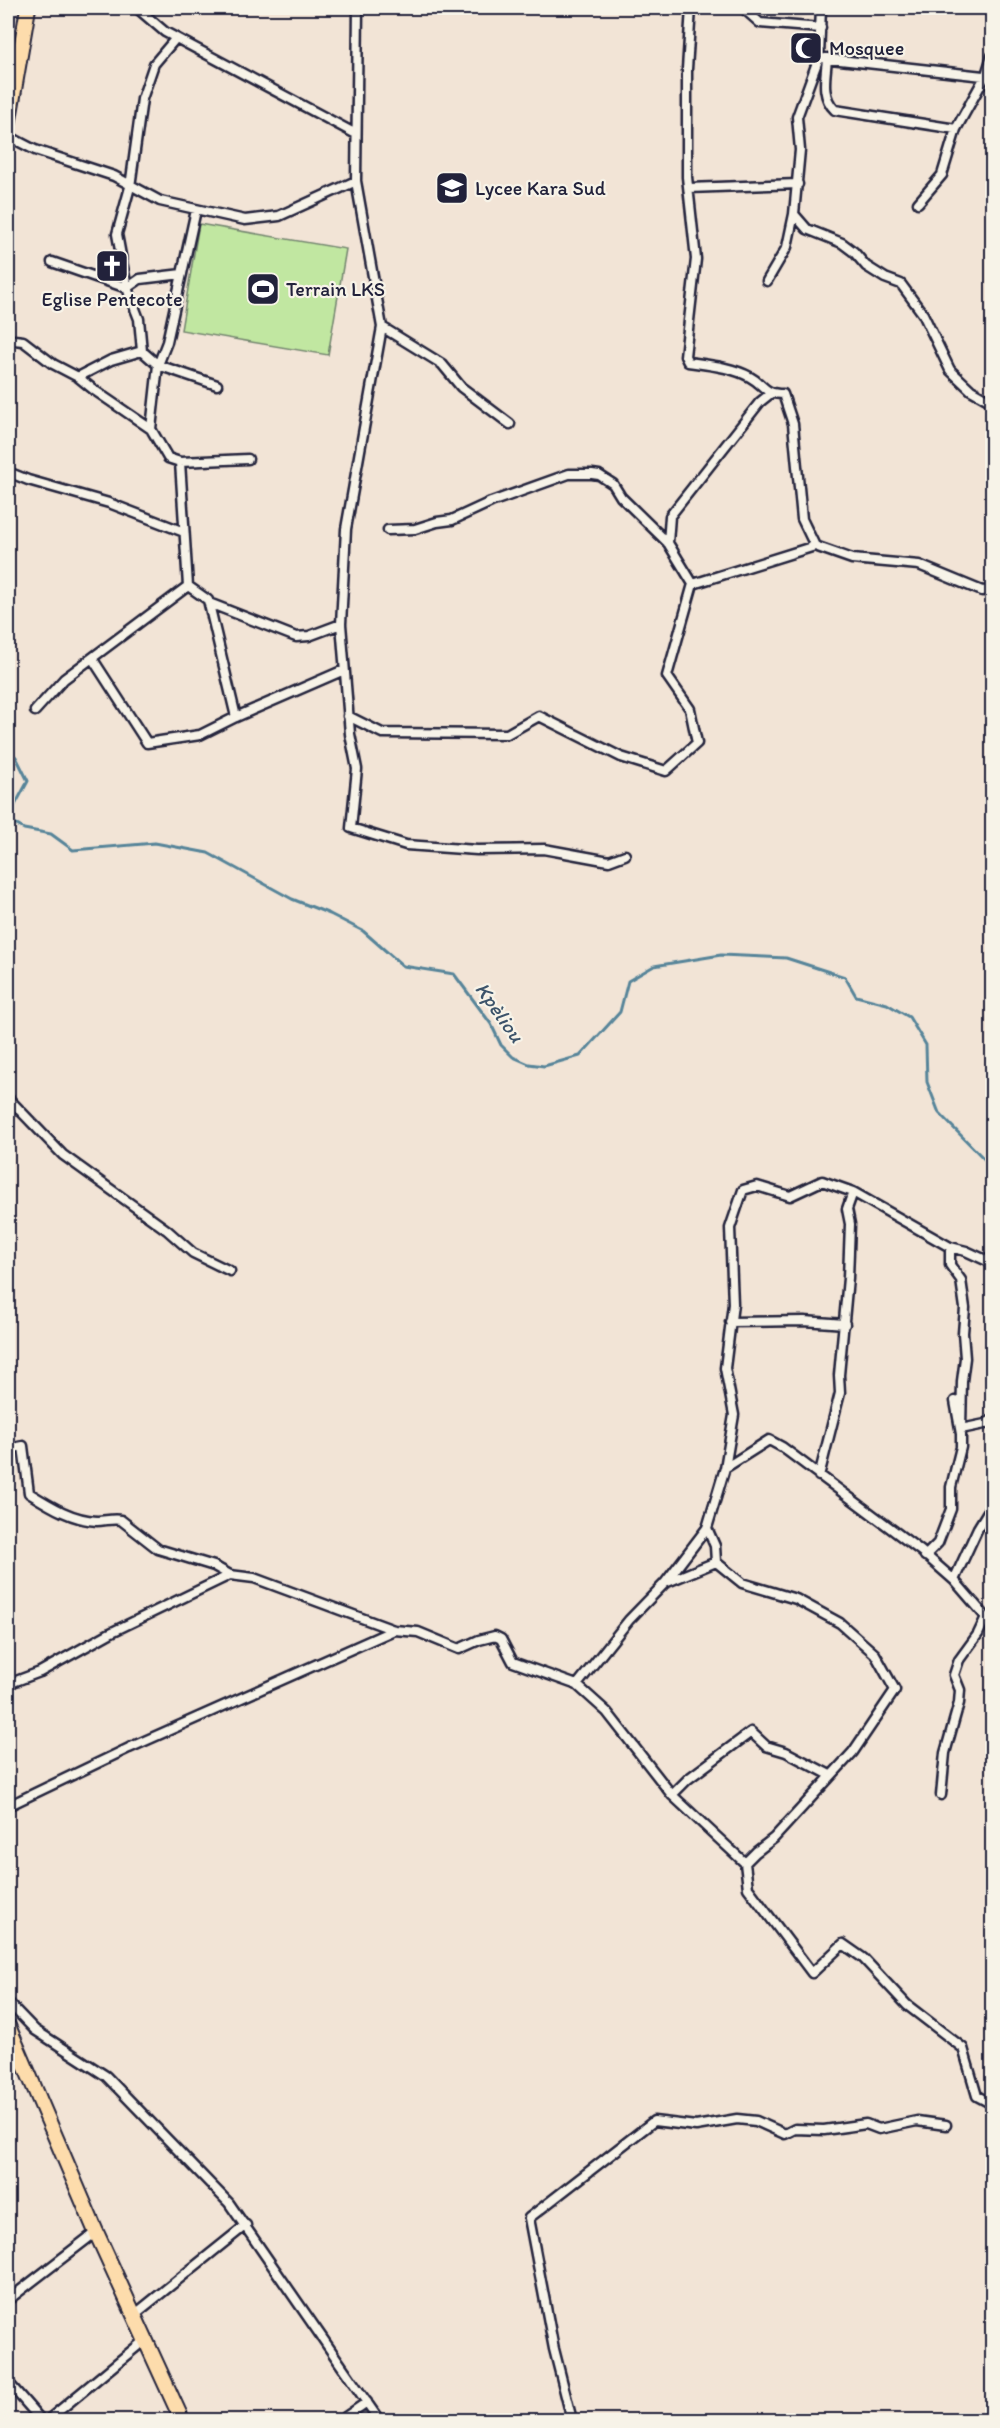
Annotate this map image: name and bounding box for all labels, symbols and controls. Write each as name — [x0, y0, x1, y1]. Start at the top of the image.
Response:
mosque icon: Mosquee — [788, 30, 824, 66]
place label: Mosquee — [829, 36, 904, 60]
school or university icon: Lycee Kara Sud — [434, 170, 470, 206]
place label: Lycee Kara Sud — [475, 176, 606, 200]
church icon: Eglise Pentecote — [94, 248, 130, 284]
sports icon: Terrain LKS — [245, 271, 281, 307]
place label: Terrain LKS — [286, 277, 385, 301]
place label: Eglise Pentecote — [41, 287, 183, 311]
water label: Kpèliou — [470, 977, 530, 1047]

